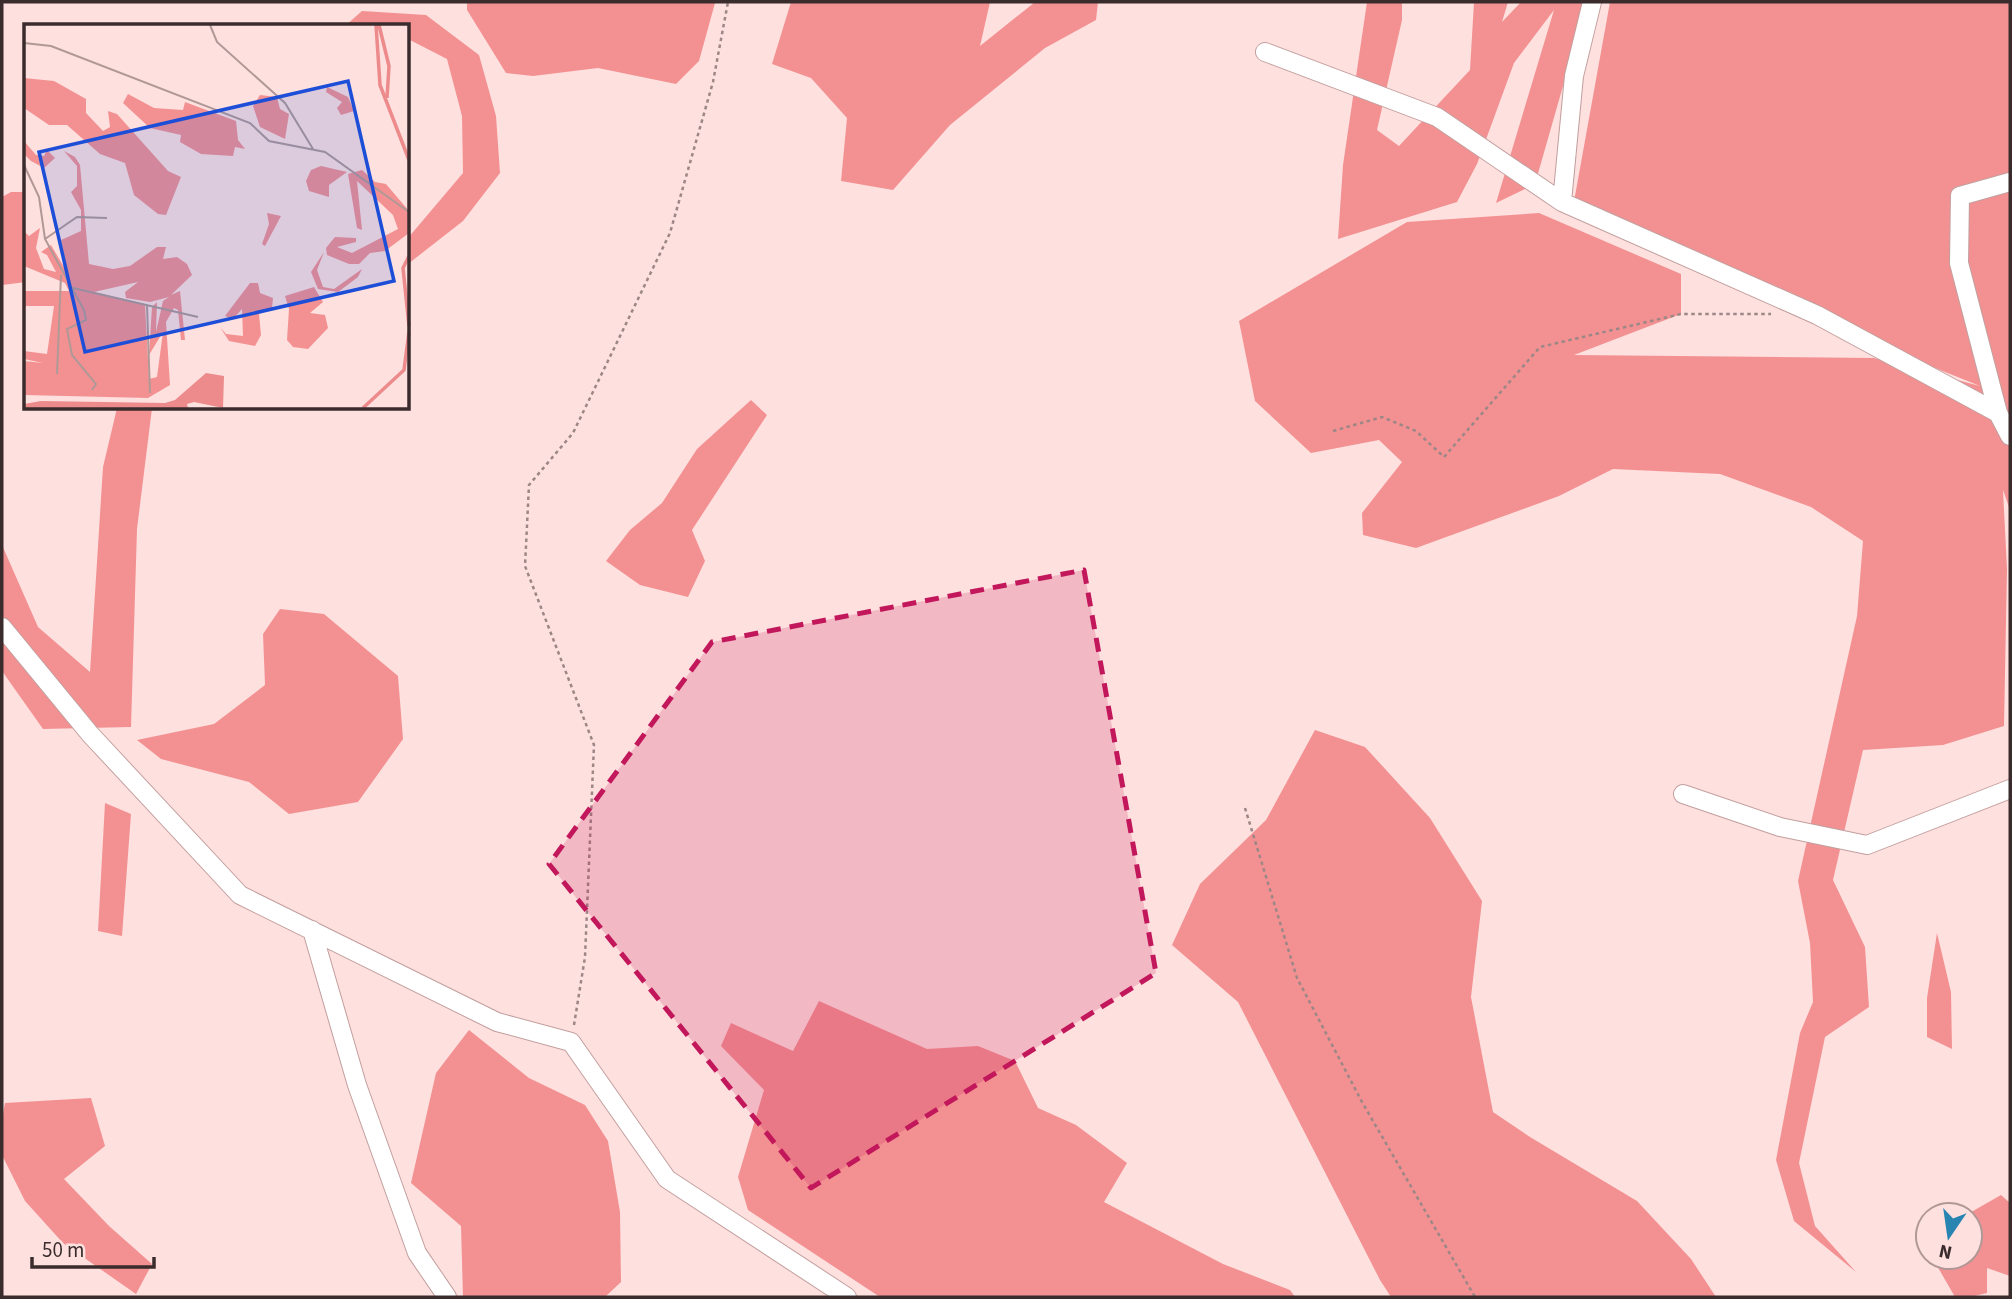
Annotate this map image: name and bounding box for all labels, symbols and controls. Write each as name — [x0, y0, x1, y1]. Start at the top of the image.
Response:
inset map — [24, 24, 410, 410]
north arrow — [1914, 1201, 1984, 1271]
scale bar — [32, 1226, 154, 1270]
text: 50 m — [42, 1235, 84, 1265]
text: N — [1936, 1237, 1955, 1266]

